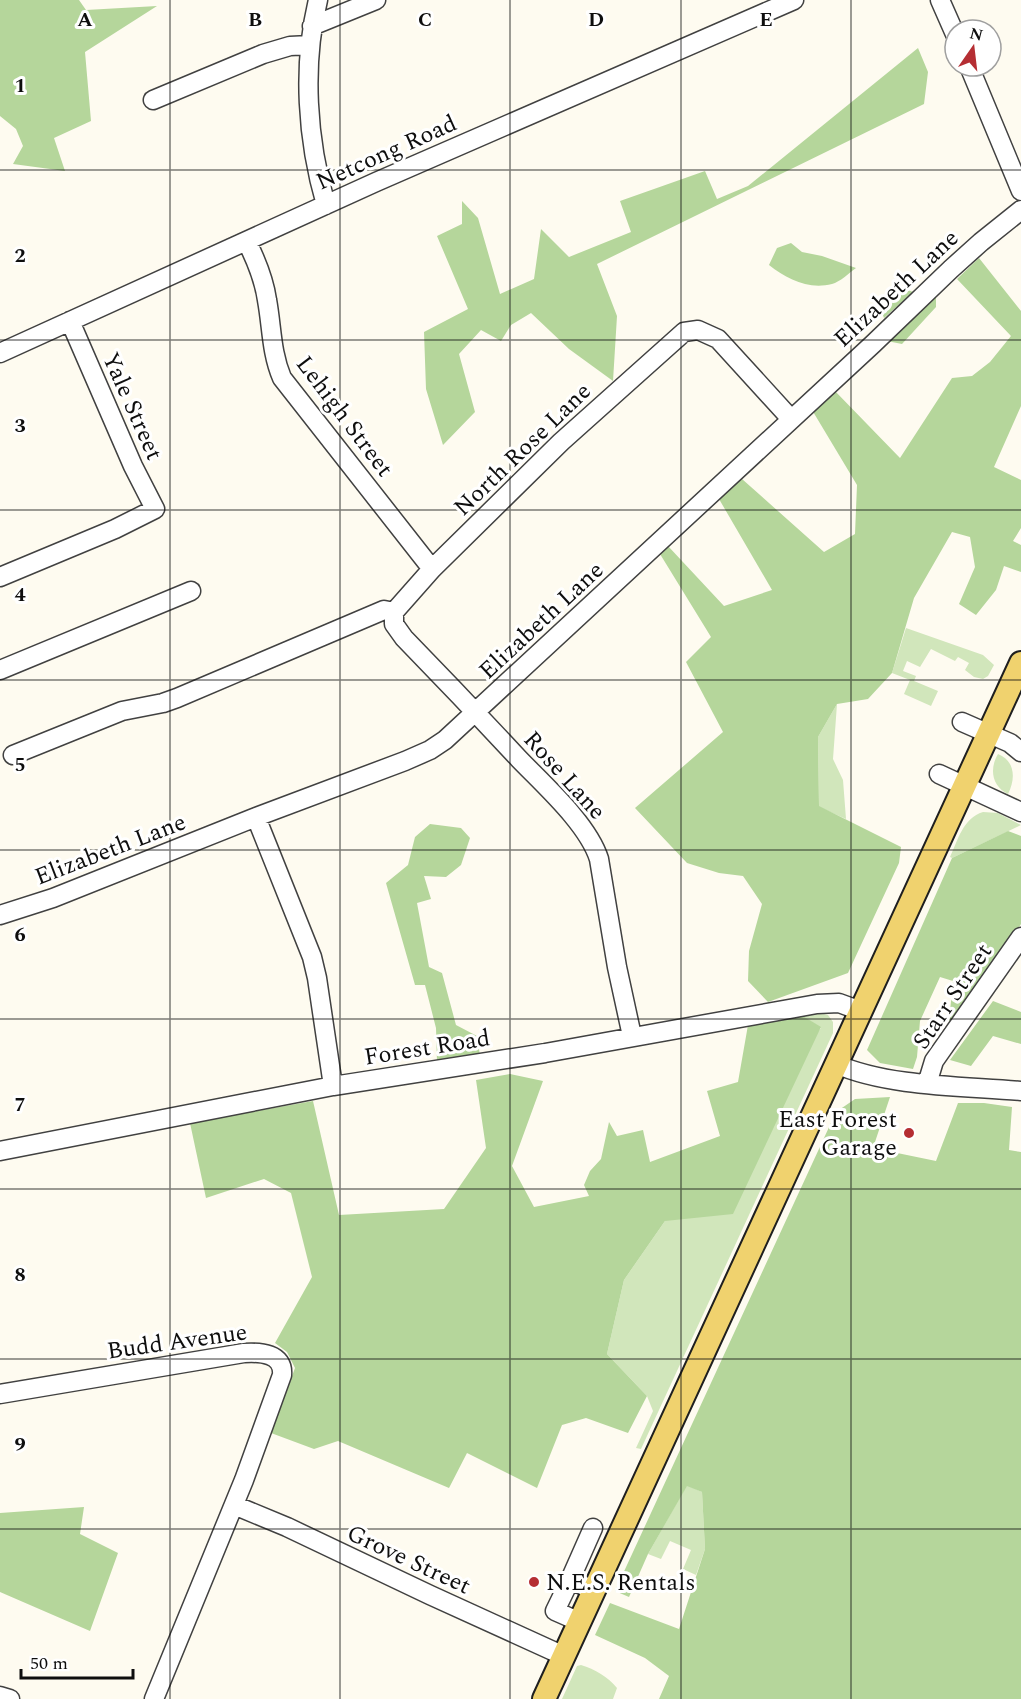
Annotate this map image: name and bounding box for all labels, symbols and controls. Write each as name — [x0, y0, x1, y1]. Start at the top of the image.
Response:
text: A — [77, 5, 93, 35]
text: B — [248, 5, 262, 35]
text: C — [418, 5, 432, 35]
text: D — [588, 5, 604, 35]
text: E — [759, 5, 773, 35]
north arrow — [943, 18, 1003, 78]
text: N — [967, 21, 986, 48]
text: 1 — [14, 71, 26, 101]
street label: Netcong Road — [310, 106, 463, 200]
street label: Elizabeth Lane — [826, 221, 967, 356]
text: 2 — [14, 241, 26, 271]
street label: Yale Street — [92, 347, 172, 466]
street label: Lehigh Street — [287, 348, 402, 485]
street label: North Rose Lane — [446, 374, 600, 525]
text: 3 — [14, 411, 26, 441]
street label: Elizabeth Lane — [471, 553, 612, 688]
text: 4 — [14, 580, 26, 610]
street label: Rose Lane — [514, 723, 614, 828]
text: 5 — [14, 750, 26, 780]
street label: Elizabeth Lane — [29, 805, 191, 895]
text: 6 — [14, 920, 26, 950]
street label: Starr Street — [904, 936, 1002, 1057]
street label: Forest Road — [362, 1020, 493, 1076]
text: 7 — [14, 1090, 26, 1120]
place label: East Forest Garage — [778, 1102, 897, 1166]
marker: East Forest Garage — [902, 1126, 916, 1140]
text: 8 — [14, 1260, 26, 1290]
street label: Budd Avenue — [105, 1314, 250, 1370]
text: 9 — [14, 1430, 26, 1460]
street label: Grove Street — [341, 1515, 476, 1604]
place label: N.E.S. Rentals — [546, 1565, 696, 1601]
marker: N.E.S. Rentals — [527, 1575, 541, 1589]
scale bar — [21, 1642, 134, 1680]
text: 50 m — [30, 1650, 68, 1677]

